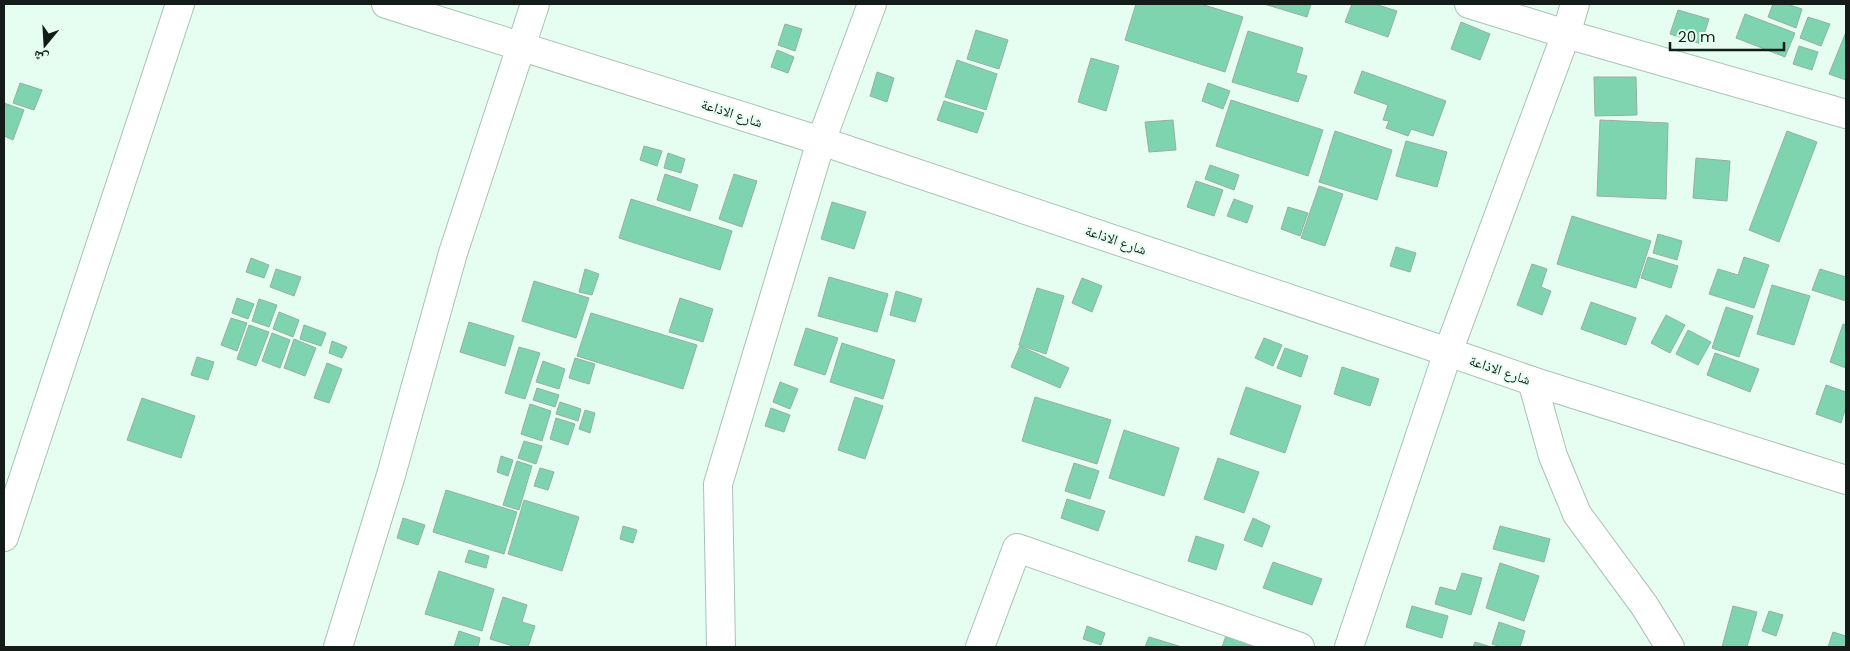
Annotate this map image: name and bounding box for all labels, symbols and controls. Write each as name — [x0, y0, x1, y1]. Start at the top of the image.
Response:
north arrow — [20, 20, 70, 70]
scale bar — [1670, 20, 1784, 52]
text: 20 m — [1678, 26, 1716, 47]
text: ش — [31, 46, 51, 69]
street label: شارع الاذاعة — [699, 94, 765, 132]
street label: شارع الاذاعة — [1083, 220, 1149, 260]
street label: شارع الاذاعة — [1467, 350, 1533, 390]

